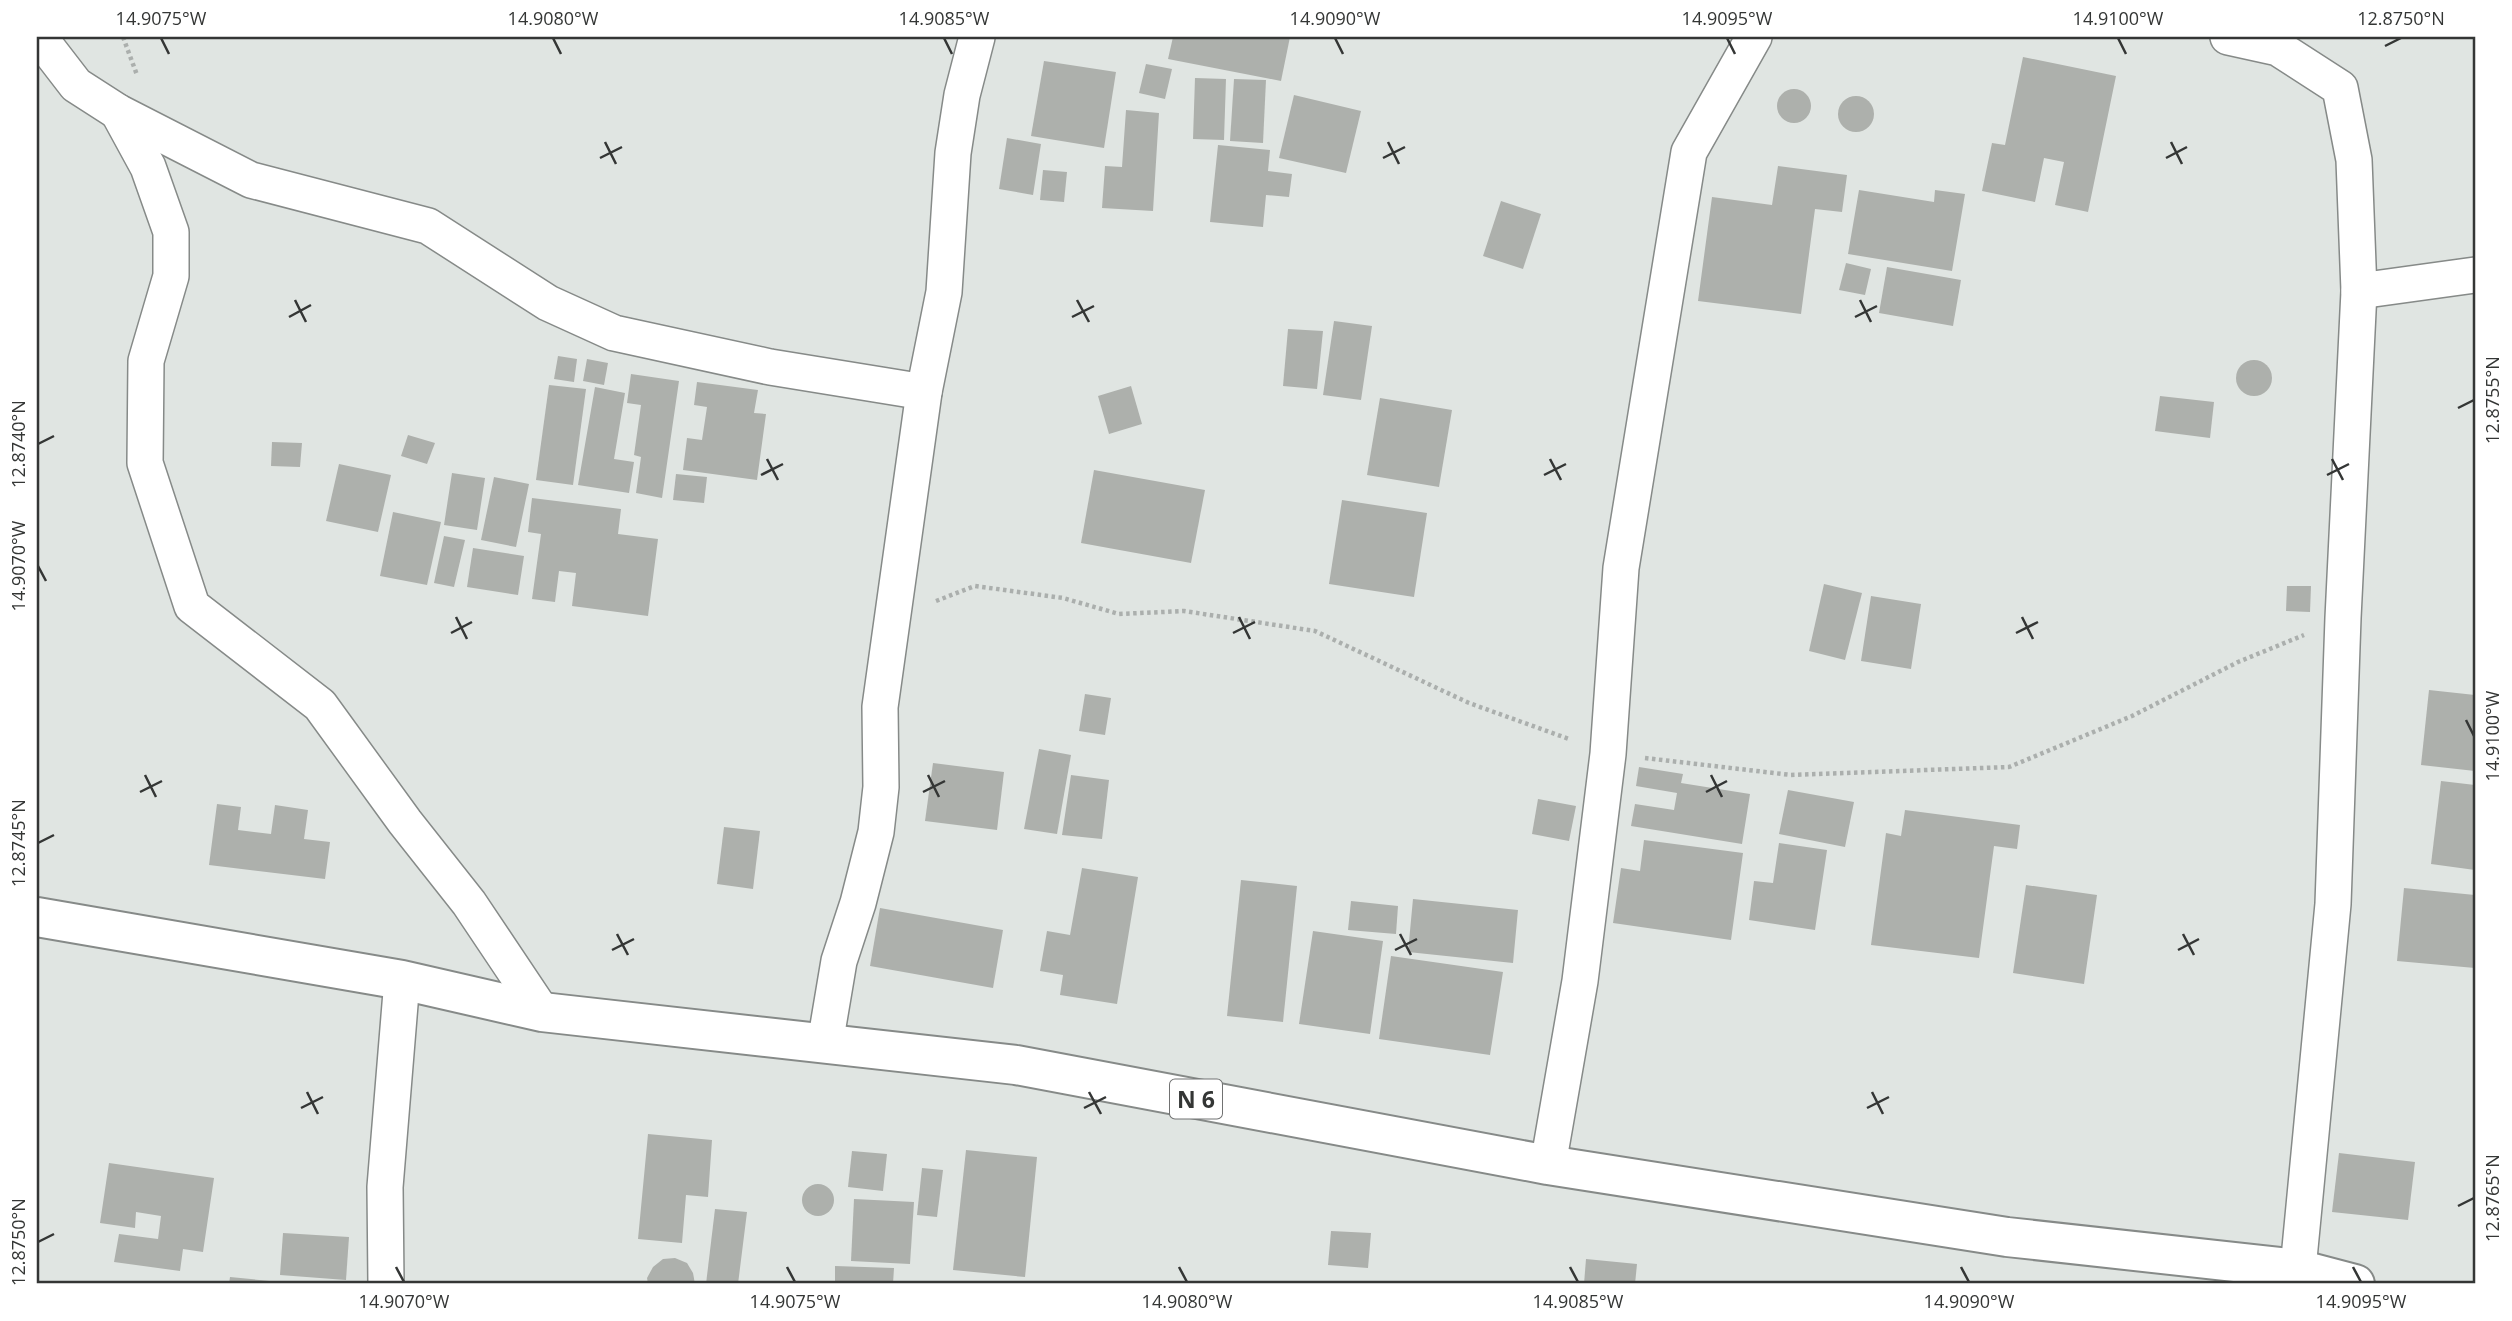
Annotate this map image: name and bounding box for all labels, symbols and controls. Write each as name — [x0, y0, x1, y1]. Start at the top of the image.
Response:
text: 14.9075°W — [116, 6, 207, 30]
text: 14.9080°W — [508, 6, 599, 30]
text: 14.9085°W — [899, 6, 990, 30]
text: 14.9090°W — [1290, 6, 1381, 30]
text: 14.9095°W — [1682, 6, 1773, 30]
text: 14.9100°W — [2073, 6, 2164, 30]
text: 12.8750°N — [2357, 6, 2445, 30]
text: 12.8755°N — [2480, 356, 2504, 444]
text: 12.8740°N — [6, 400, 30, 488]
text: 14.9070°W — [6, 520, 30, 611]
text: 14.9100°W — [2480, 690, 2504, 781]
text: 12.8745°N — [6, 799, 30, 887]
road number: N 6 — [1170, 1080, 1222, 1118]
text: 12.8765°N — [2480, 1154, 2504, 1242]
text: 12.8750°N — [6, 1198, 30, 1286]
text: 14.9070°W — [359, 1289, 450, 1313]
text: 14.9075°W — [750, 1289, 841, 1313]
text: 14.9080°W — [1142, 1289, 1233, 1313]
text: 14.9085°W — [1533, 1289, 1624, 1313]
text: 14.9090°W — [1924, 1289, 2015, 1313]
text: 14.9095°W — [2316, 1289, 2407, 1313]

